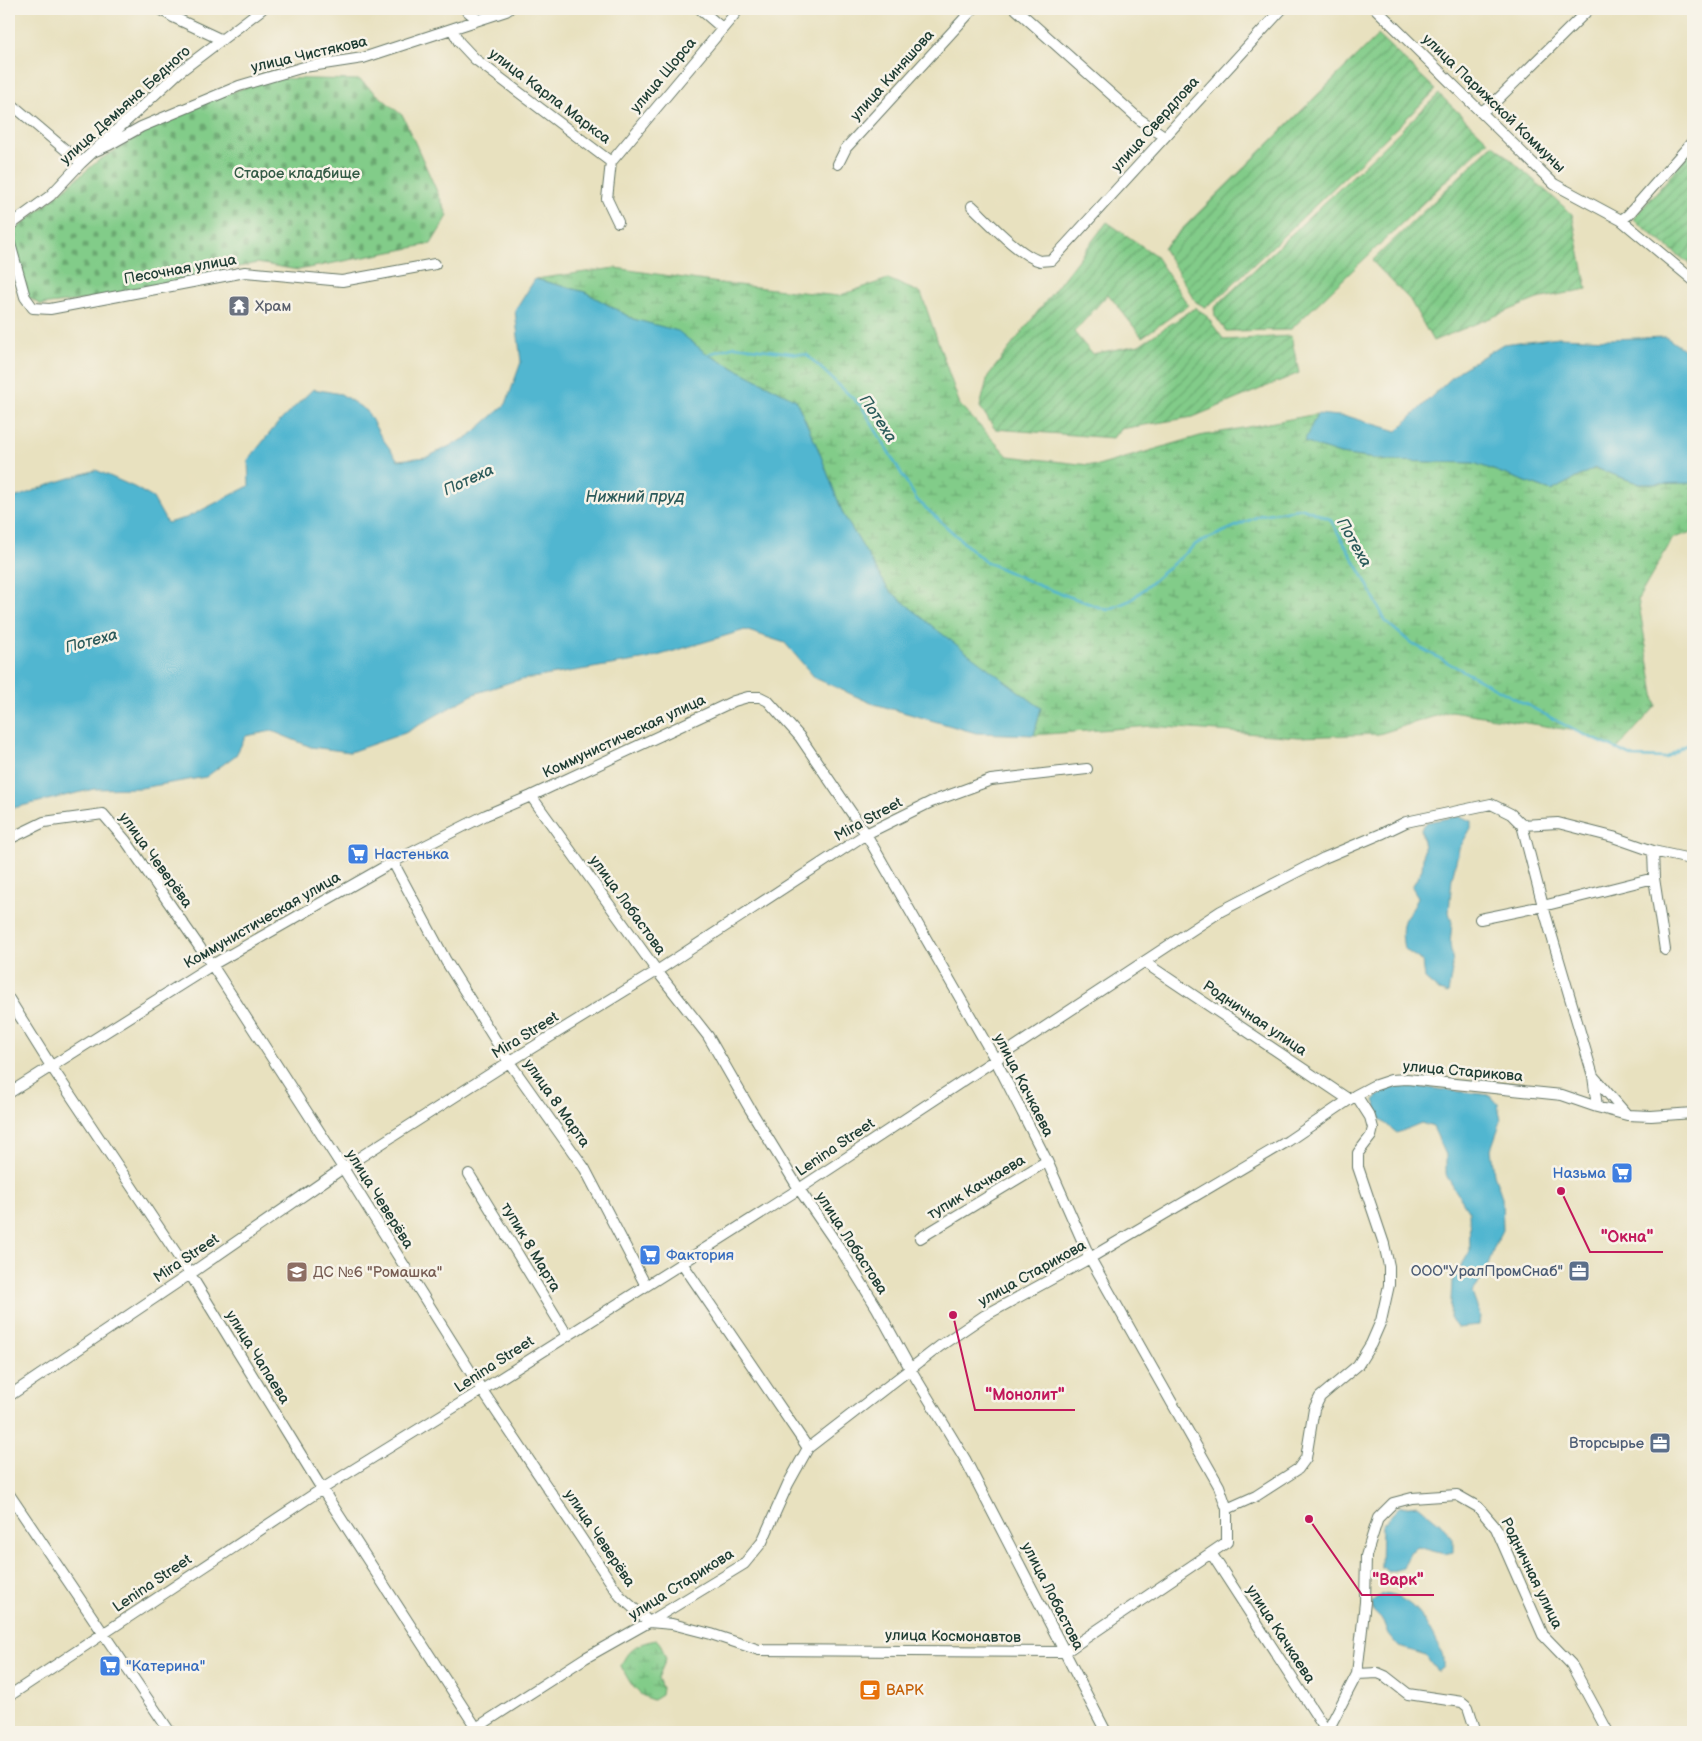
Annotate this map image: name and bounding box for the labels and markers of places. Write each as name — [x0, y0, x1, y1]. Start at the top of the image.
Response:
temple icon: Храм — [227, 294, 251, 318]
place label: Храм — [255, 297, 291, 316]
supermarket icon: Настенька — [346, 842, 370, 866]
place label: Настенька — [374, 845, 449, 864]
supermarket icon: Назьма — [1610, 1161, 1634, 1185]
place label: Назьма — [1553, 1164, 1606, 1183]
callout: "Окна" — [1590, 1221, 1663, 1252]
supermarket icon: Фактория — [638, 1243, 662, 1267]
place label: Фактория — [666, 1246, 734, 1265]
office icon: ООО"УралПромСнаб" — [1567, 1259, 1591, 1283]
school or university icon: ДС №6 "Ромашка" — [285, 1260, 309, 1284]
place label: ООО"УралПромСнаб" — [1411, 1262, 1563, 1281]
place label: ДС №6 "Ромашка" — [313, 1263, 442, 1282]
callout: "Монолит" — [975, 1379, 1075, 1410]
office icon: Вторсырье — [1648, 1431, 1672, 1455]
place label: Вторсырье — [1569, 1434, 1644, 1453]
callout: "Варк" — [1362, 1564, 1434, 1595]
supermarket icon: "Катерина" — [98, 1654, 122, 1678]
place label: "Катерина" — [126, 1657, 205, 1676]
cafe icon: ВАРК — [858, 1678, 882, 1702]
place label: ВАРК — [886, 1681, 924, 1700]

